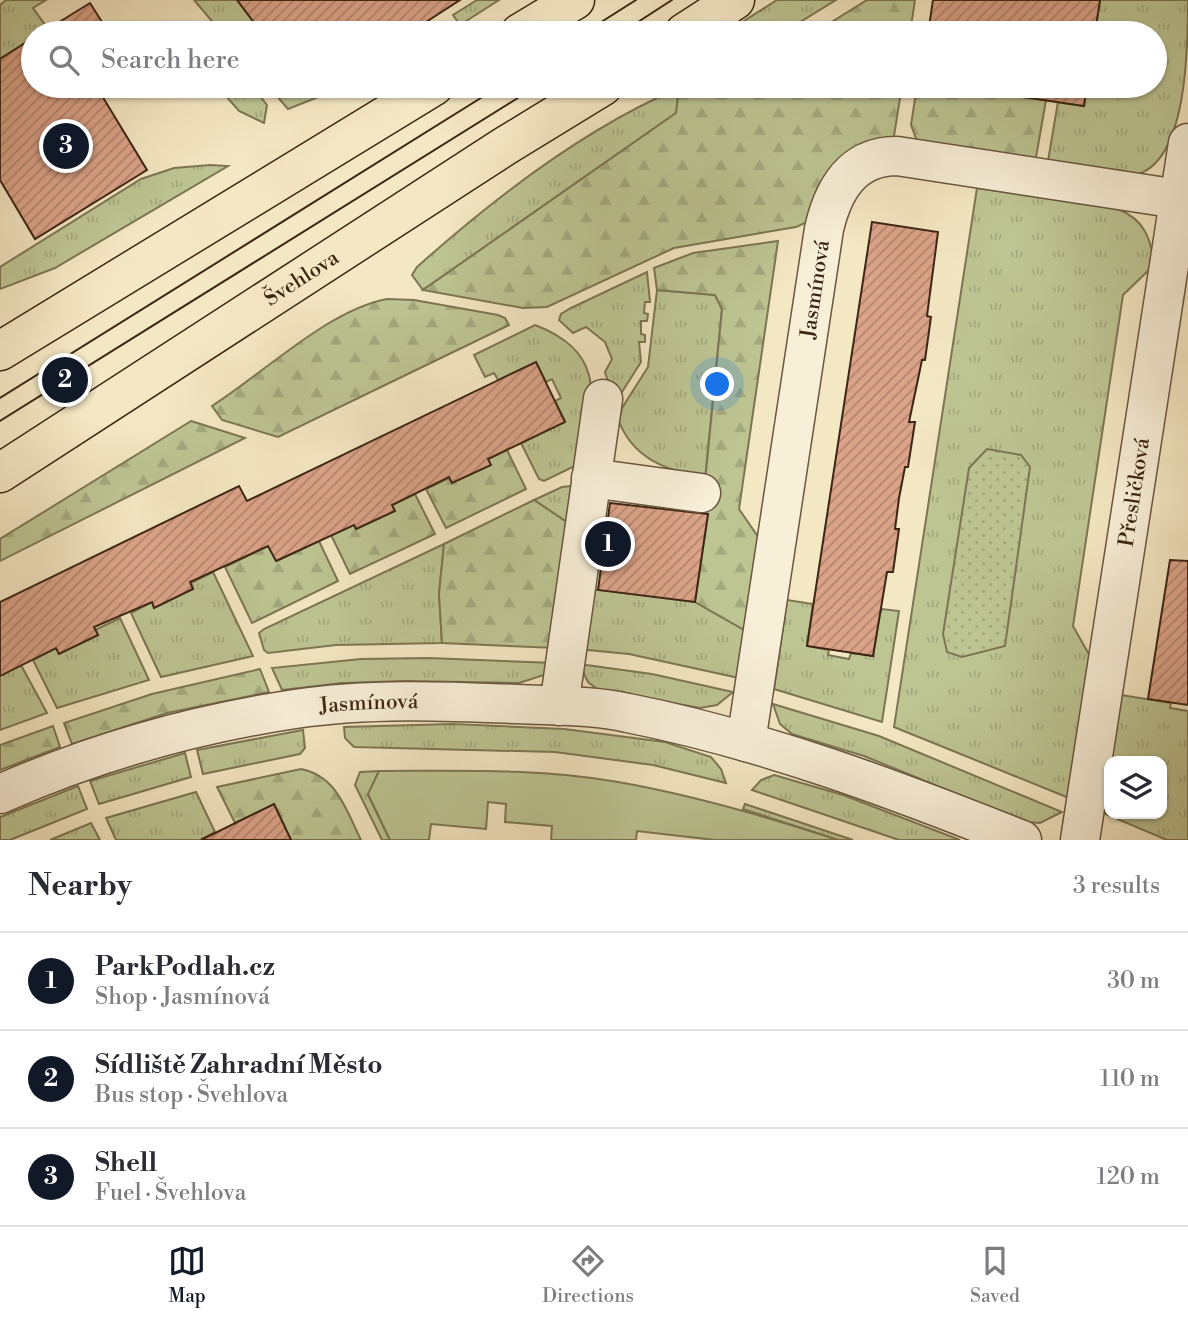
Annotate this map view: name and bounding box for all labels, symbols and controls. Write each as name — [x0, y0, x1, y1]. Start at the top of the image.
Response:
search box — [21, 21, 1167, 98]
icon: search — [45, 41, 83, 79]
text: Search here — [101, 44, 240, 76]
pin: 3 — [43, 120, 89, 172]
street label: Jasmínová — [795, 238, 836, 341]
street label: Švehlova — [258, 245, 344, 312]
pin: 2 — [42, 354, 88, 406]
your location — [700, 367, 734, 401]
street label: Přesličková — [1114, 436, 1156, 549]
pin: 1 — [585, 518, 631, 570]
street label: Jasmínová — [317, 689, 419, 720]
map controls — [1104, 756, 1167, 819]
button: layers — [1104, 756, 1167, 819]
text: Nearby — [28, 867, 132, 905]
text: 3 results — [1073, 872, 1160, 900]
text: ParkPodlah.cz — [95, 951, 275, 983]
text: 1 — [45, 967, 57, 995]
text: 30 m — [1107, 967, 1160, 995]
text: Shop · Jasmínová — [95, 983, 270, 1011]
text: Sídliště Zahradní Město — [95, 1049, 383, 1081]
text: 2 — [44, 1065, 58, 1093]
text: 110 m — [1100, 1065, 1160, 1093]
text: Bus stop · Švehlova — [95, 1081, 288, 1109]
text: Shell — [95, 1147, 157, 1179]
text: 3 — [44, 1163, 58, 1191]
text: 120 m — [1096, 1163, 1160, 1191]
text: Fuel · Švehlova — [95, 1179, 246, 1207]
tab: Map — [168, 1242, 206, 1308]
tab: Directions — [542, 1242, 634, 1308]
tab: Saved — [970, 1242, 1020, 1308]

